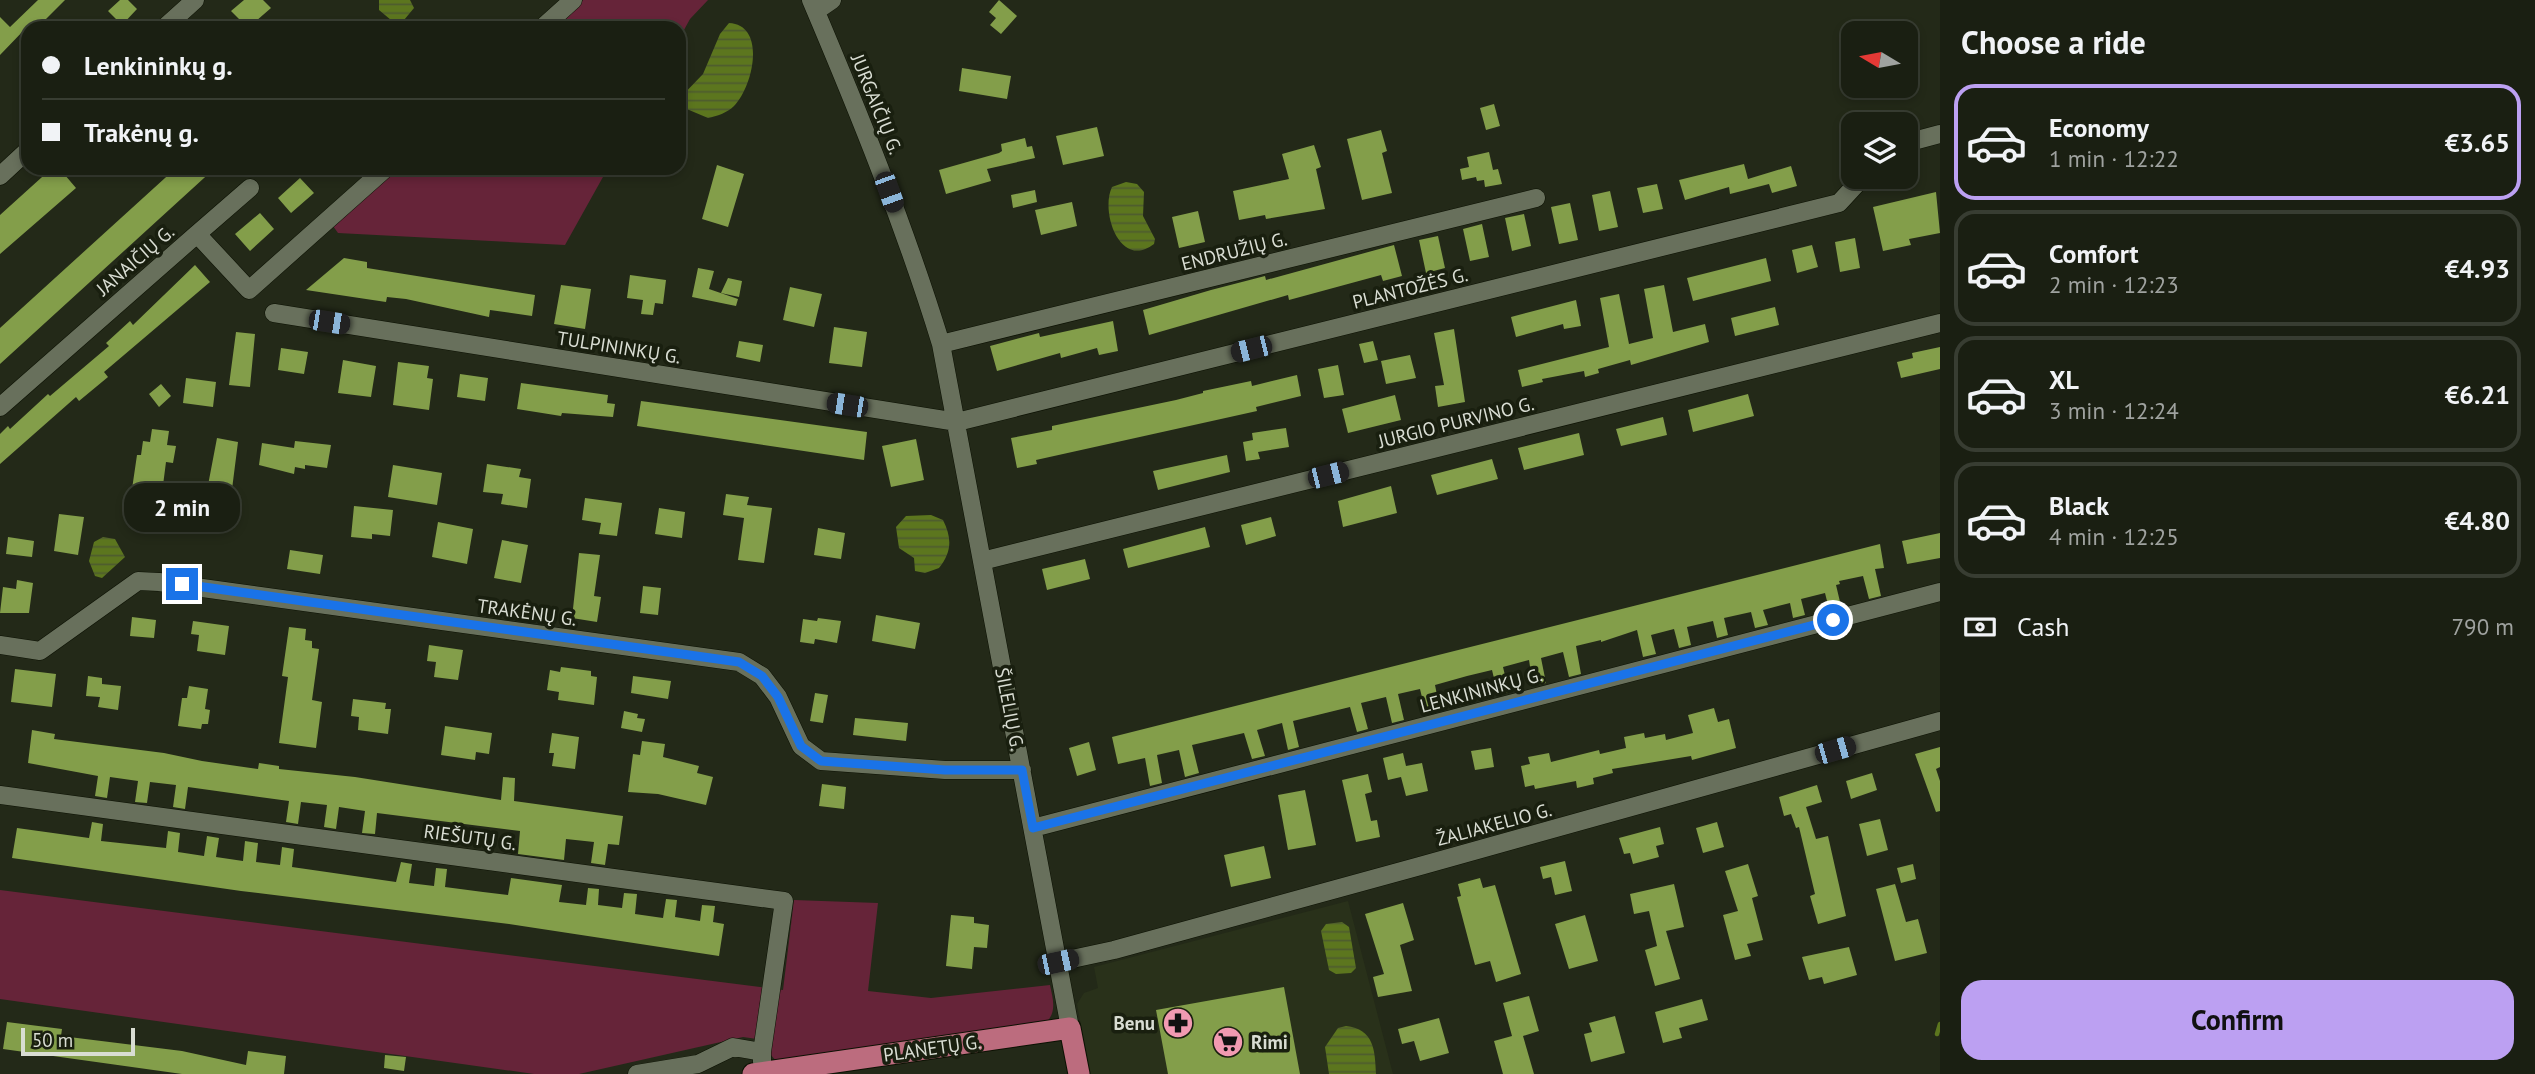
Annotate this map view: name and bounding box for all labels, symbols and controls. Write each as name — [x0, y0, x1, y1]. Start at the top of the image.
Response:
north arrow — [1841, 21, 1918, 98]
map controls — [1841, 21, 1918, 189]
text: Choose a ride — [1961, 21, 2146, 63]
text: Lenkininkų g. — [84, 49, 233, 82]
street label: JURGAIČIŲ G. — [846, 49, 908, 158]
icon: car — [1965, 111, 2028, 174]
text: Economy — [2049, 111, 2149, 144]
button: layers — [1841, 112, 1918, 189]
text: Trakėnų g. — [84, 116, 199, 149]
text: €3.65 — [2445, 126, 2510, 159]
text: 1 min · 12:22 — [2049, 144, 2179, 173]
car — [872, 169, 907, 215]
street label: JANAIČIŲ G. — [90, 220, 179, 301]
street label: ENDRUŽIŲ G. — [1179, 226, 1289, 276]
icon: car — [1965, 237, 2028, 300]
text: Comfort — [2049, 237, 2139, 270]
text: €4.93 — [2445, 252, 2510, 285]
street label: PLANTOŽĖS G. — [1350, 262, 1470, 314]
text: 2 min · 12:23 — [2049, 270, 2179, 299]
car — [307, 308, 352, 336]
street label: TULPININKŲ G. — [556, 325, 682, 369]
car — [1229, 334, 1274, 364]
icon: car — [1965, 363, 2028, 426]
text: XL — [2049, 363, 2079, 396]
text: €6.21 — [2445, 378, 2510, 411]
car — [825, 391, 870, 419]
street label: JURGIO PURVINO G. — [1375, 391, 1536, 453]
text: 3 min · 12:24 — [2049, 396, 2179, 425]
car — [1306, 460, 1351, 490]
callout: 2 min — [124, 482, 240, 532]
icon: car — [1965, 489, 2028, 552]
text: Black — [2049, 489, 2109, 522]
text: 2 min — [154, 493, 210, 522]
text: €4.80 — [2445, 504, 2510, 537]
text: 4 min · 12:25 — [2049, 522, 2179, 551]
route end — [166, 568, 198, 600]
street label: TRAKĖNŲ G. — [476, 593, 578, 631]
route start — [1817, 604, 1849, 636]
icon: cash — [1961, 608, 1999, 646]
text: Cash — [2017, 610, 2069, 643]
text: 790 m — [2452, 612, 2514, 641]
street label: LENKININKŲ G. — [1417, 662, 1545, 718]
street label: ŠILELIŲ G. — [990, 665, 1030, 753]
car — [1812, 734, 1859, 766]
street label: ŽALIAKELIO G. — [1434, 797, 1554, 851]
street label: RIEŠUTŲ G. — [422, 819, 518, 855]
car — [1036, 947, 1081, 977]
button: Confirm — [1961, 980, 2514, 1060]
pharmacy icon: Benu — [1161, 1006, 1195, 1040]
place label: Benu — [1114, 1011, 1155, 1035]
scale bar — [21, 1025, 135, 1057]
supermarket icon: Rimi — [1211, 1025, 1245, 1059]
text: 50 m — [32, 1028, 73, 1052]
street label: PLANETŲ G. — [882, 1029, 982, 1067]
place label: Rimi — [1251, 1030, 1288, 1054]

